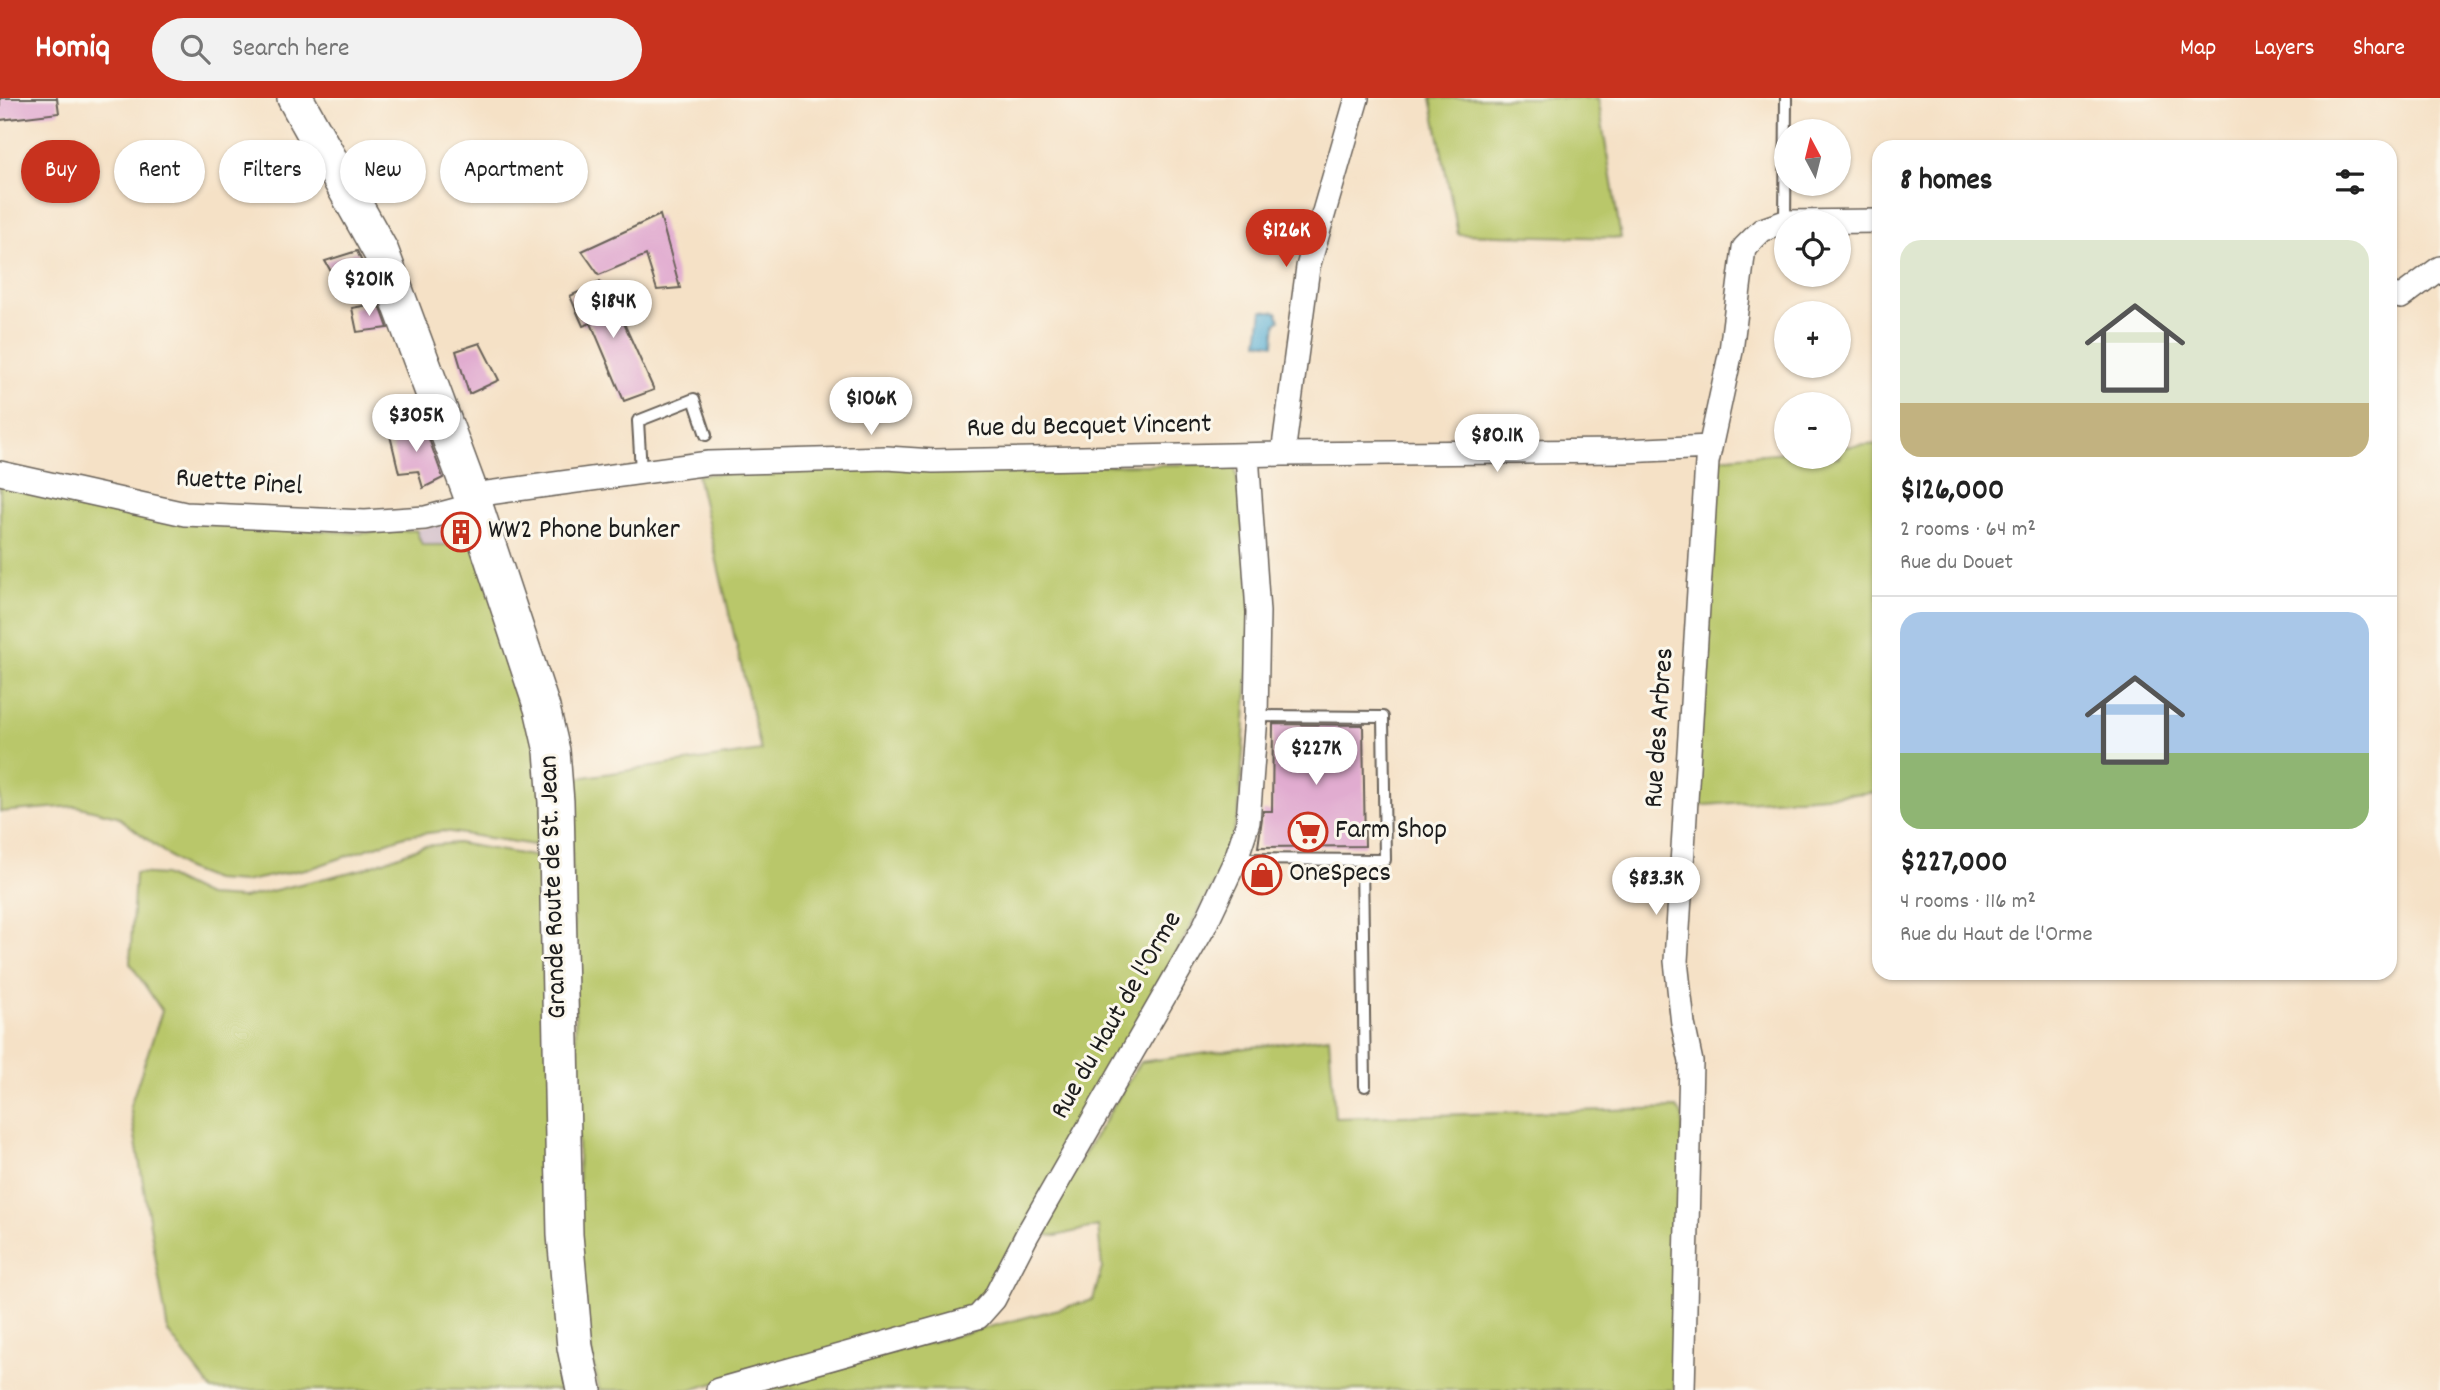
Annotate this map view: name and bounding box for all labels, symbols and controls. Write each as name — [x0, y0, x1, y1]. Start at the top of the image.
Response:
search box — [152, 18, 642, 81]
text: Homiq — [35, 26, 110, 73]
icon: search — [176, 30, 214, 68]
text: Search here — [232, 31, 349, 68]
text: Map — [2180, 32, 2216, 66]
text: Layers — [2254, 32, 2315, 66]
text: Share — [2353, 32, 2405, 66]
north arrow — [1774, 119, 1852, 196]
map controls — [1774, 119, 1851, 469]
chip: Buy — [21, 140, 100, 203]
chip: Rent — [114, 140, 205, 203]
chip: Filters — [219, 140, 326, 203]
chip: New — [340, 140, 426, 203]
chip: Apartment — [440, 140, 588, 203]
text: 8 homes — [1900, 161, 1992, 204]
icon: filters — [2331, 163, 2369, 201]
pin: $126K — [1237, 209, 1335, 269]
button: locate — [1774, 210, 1851, 287]
text: $126K — [1262, 215, 1310, 248]
pin: $201K — [320, 258, 418, 318]
text: $201K — [344, 264, 394, 297]
pin: $184K — [564, 280, 662, 340]
icon: home — [2072, 285, 2198, 411]
text: $184K — [590, 286, 636, 319]
button: + — [1774, 301, 1851, 378]
pin: $106K — [822, 378, 920, 437]
text: $106K — [845, 383, 897, 416]
button: − — [1774, 392, 1851, 469]
pin: $305K — [367, 394, 465, 454]
text: $305K — [388, 400, 444, 433]
street label: Rue du Becquet Vincent — [966, 406, 1212, 450]
pin: $80.1K — [1440, 414, 1554, 474]
text: $80.1K — [1471, 420, 1523, 453]
street label: Ruette Pinel — [174, 460, 304, 508]
text: $126,000 — [1900, 471, 2004, 514]
building icon: WW2 Phone bunker — [440, 511, 482, 553]
place label: WW2 Phone bunker — [488, 512, 680, 552]
text: 2 rooms · 64 m² — [1900, 514, 2036, 547]
text: Rue du Douet — [1900, 547, 2013, 580]
street label: Rue des Arbres — [1635, 647, 1687, 809]
icon: home — [2072, 657, 2198, 783]
pin: $227K — [1267, 728, 1365, 787]
text: $227K — [1290, 733, 1342, 766]
street label: Grande Route de St. Jean — [530, 754, 580, 1020]
supermarket icon: Farm Shop — [1287, 811, 1329, 853]
place label: Farm Shop — [1335, 812, 1447, 852]
text: $227,000 — [1900, 843, 2008, 886]
shop icon: OneSpecs — [1241, 854, 1283, 896]
place label: OneSpecs — [1289, 855, 1391, 895]
pin: $83.3K — [1599, 858, 1713, 917]
text: $83.3K — [1628, 863, 1684, 896]
text: 4 rooms · 116 m² — [1900, 886, 2036, 919]
street label: Rue du Haut de l'Orme — [1042, 905, 1194, 1127]
text: Rue du Haut de l'Orme — [1900, 919, 2093, 952]

